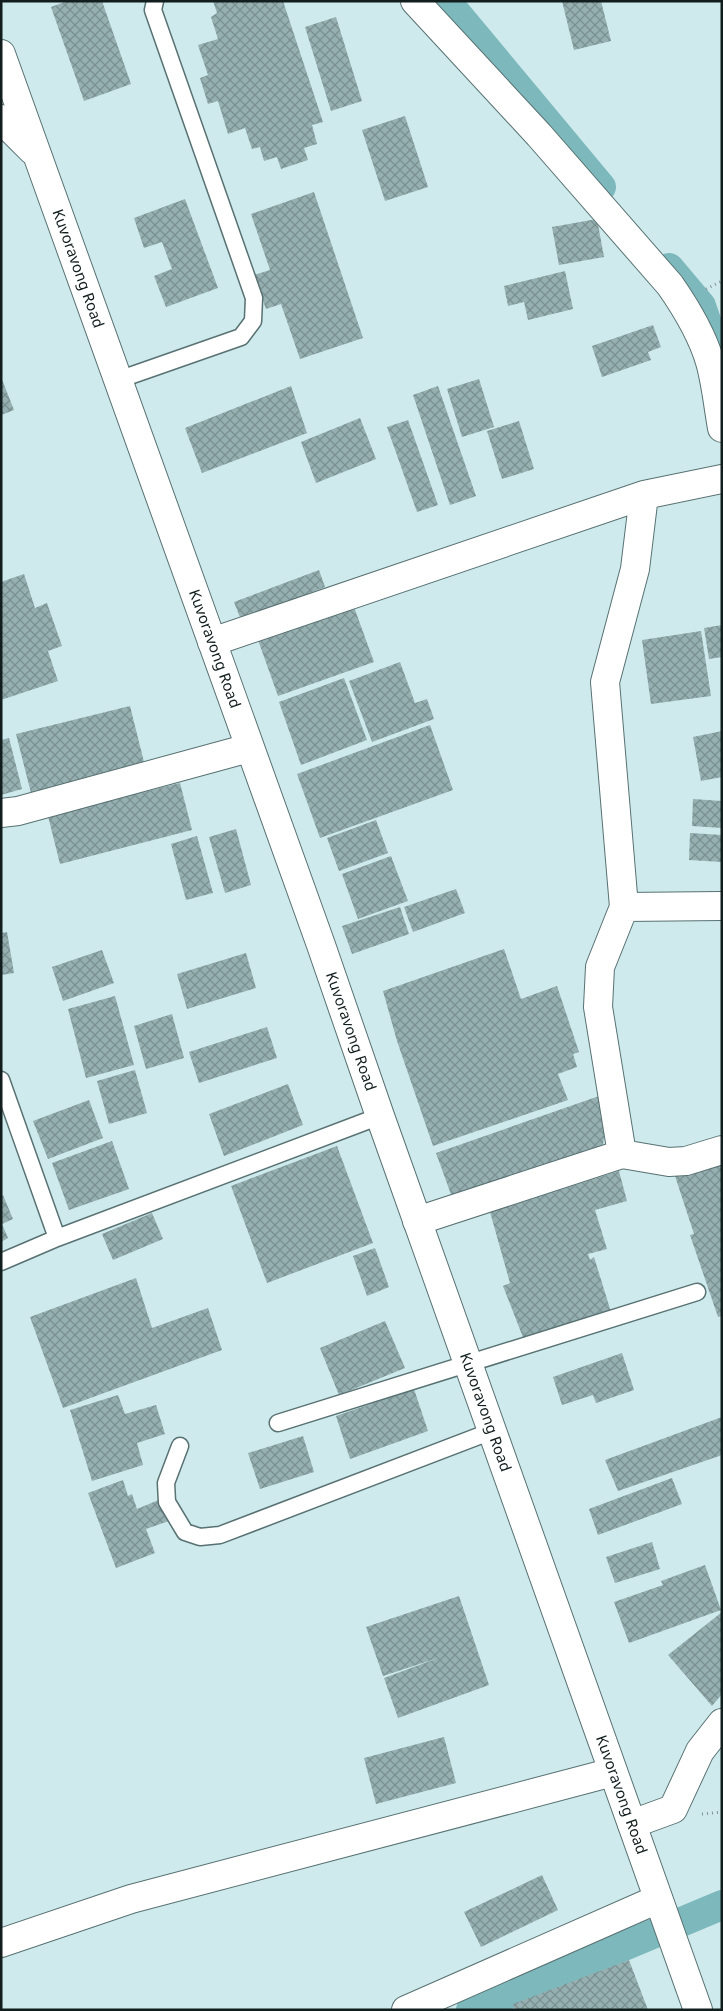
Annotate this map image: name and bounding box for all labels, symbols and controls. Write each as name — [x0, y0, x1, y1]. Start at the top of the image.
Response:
street label: Kuvoravong Road — [49, 206, 110, 330]
street label: Kuvoravong Road — [185, 586, 246, 711]
street label: Kuvoravong Road — [322, 969, 382, 1093]
street label: Kuvoravong Road — [456, 1350, 517, 1474]
street label: Kuvoravong Road — [592, 1732, 653, 1857]

